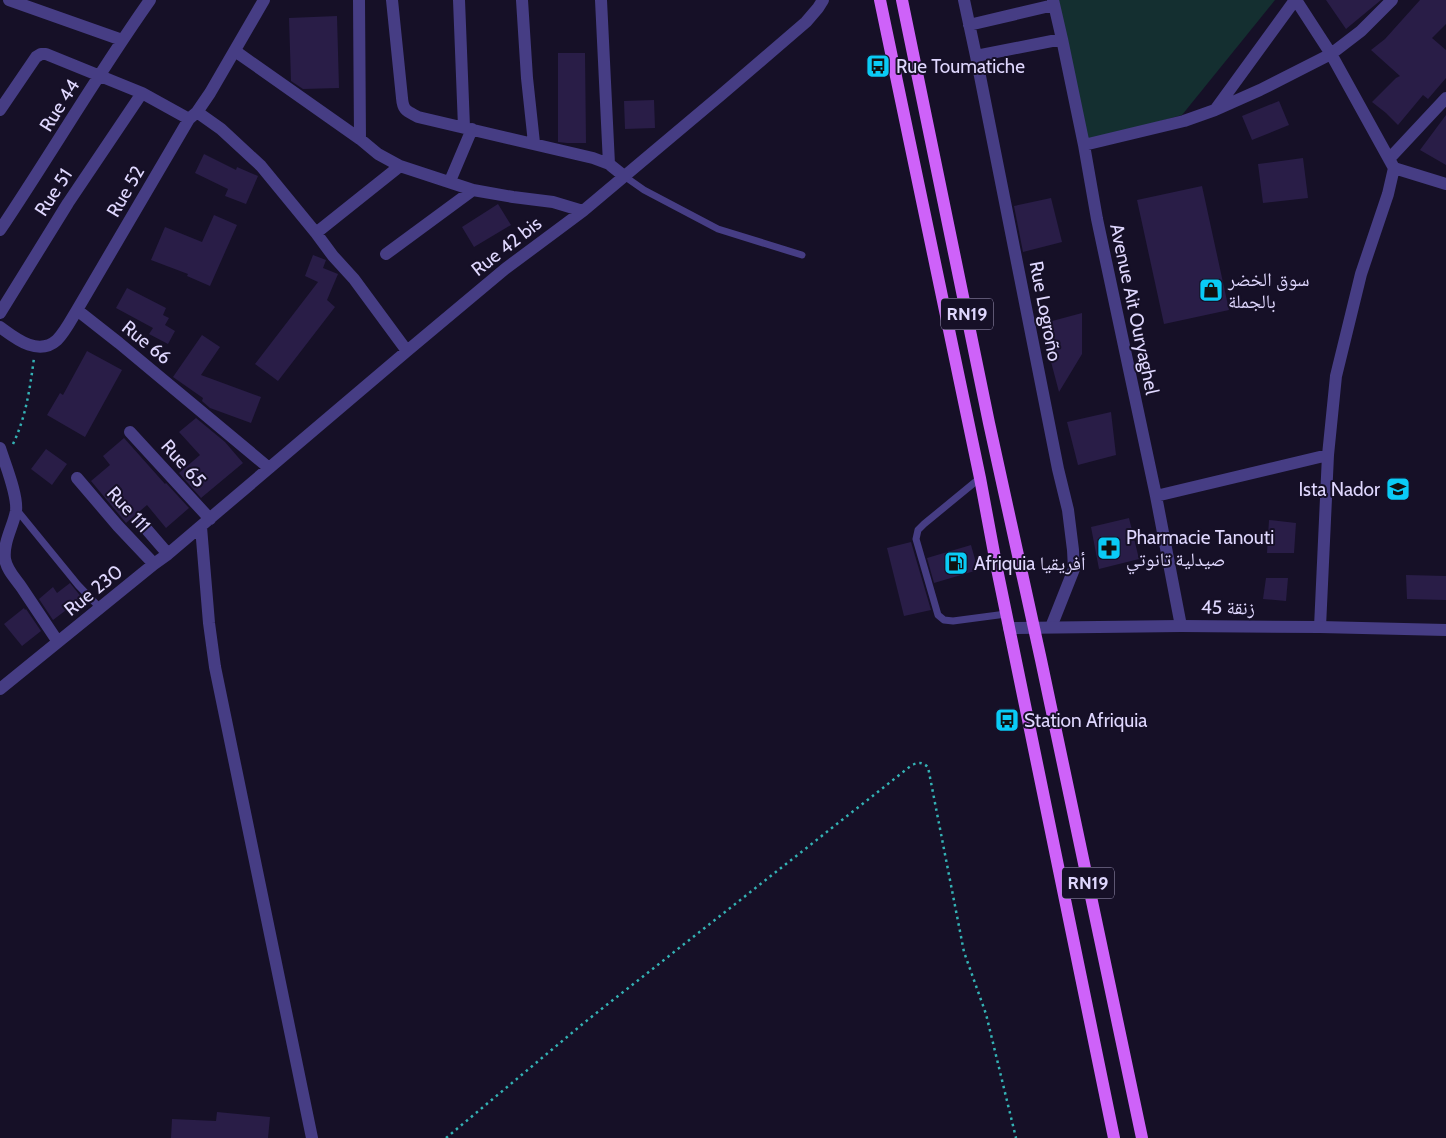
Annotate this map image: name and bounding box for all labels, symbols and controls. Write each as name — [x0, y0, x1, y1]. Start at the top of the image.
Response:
bus stop icon: Rue Toumatiche — [865, 53, 891, 79]
place label: Rue Toumatiche — [896, 55, 1025, 78]
street label: Rue 44 — [35, 75, 84, 136]
street label: Rue 52 — [102, 161, 149, 221]
street label: Rue 51 — [30, 164, 77, 220]
street label: Rue 42 bis — [467, 212, 546, 281]
street label: Avenue Ait Ouryaghel — [1105, 222, 1164, 397]
street label: Rue Logroño — [1025, 259, 1067, 363]
place label: سوق الخضر بالجملة — [1227, 268, 1310, 313]
shop icon: سوق الخضر بالجملة — [1198, 277, 1224, 303]
road number: RN19 — [941, 298, 993, 329]
street label: Rue 66 — [117, 316, 176, 369]
street label: Rue 65 — [156, 435, 211, 492]
school or university icon: Ista Nador — [1385, 476, 1411, 502]
place label: Ista Nador — [1298, 478, 1380, 501]
street label: Rue 111 — [102, 482, 155, 537]
place label: Pharmacie Tanouti صيدلية تانوتي — [1126, 526, 1274, 575]
pharmacy icon: Pharmacie Tanouti صيدلية تانوتي — [1096, 535, 1122, 561]
fuel station icon: Afriquia أفريقيا — [943, 550, 969, 576]
place label: Afriquia أفريقيا — [974, 552, 1085, 575]
street label: Rue 230 — [59, 560, 127, 621]
street label: زنقة 45 — [1201, 596, 1255, 619]
bus stop icon: Station Afriquia — [994, 707, 1020, 733]
place label: Station Afriquia — [1024, 709, 1147, 732]
road number: RN19 — [1062, 868, 1114, 898]

